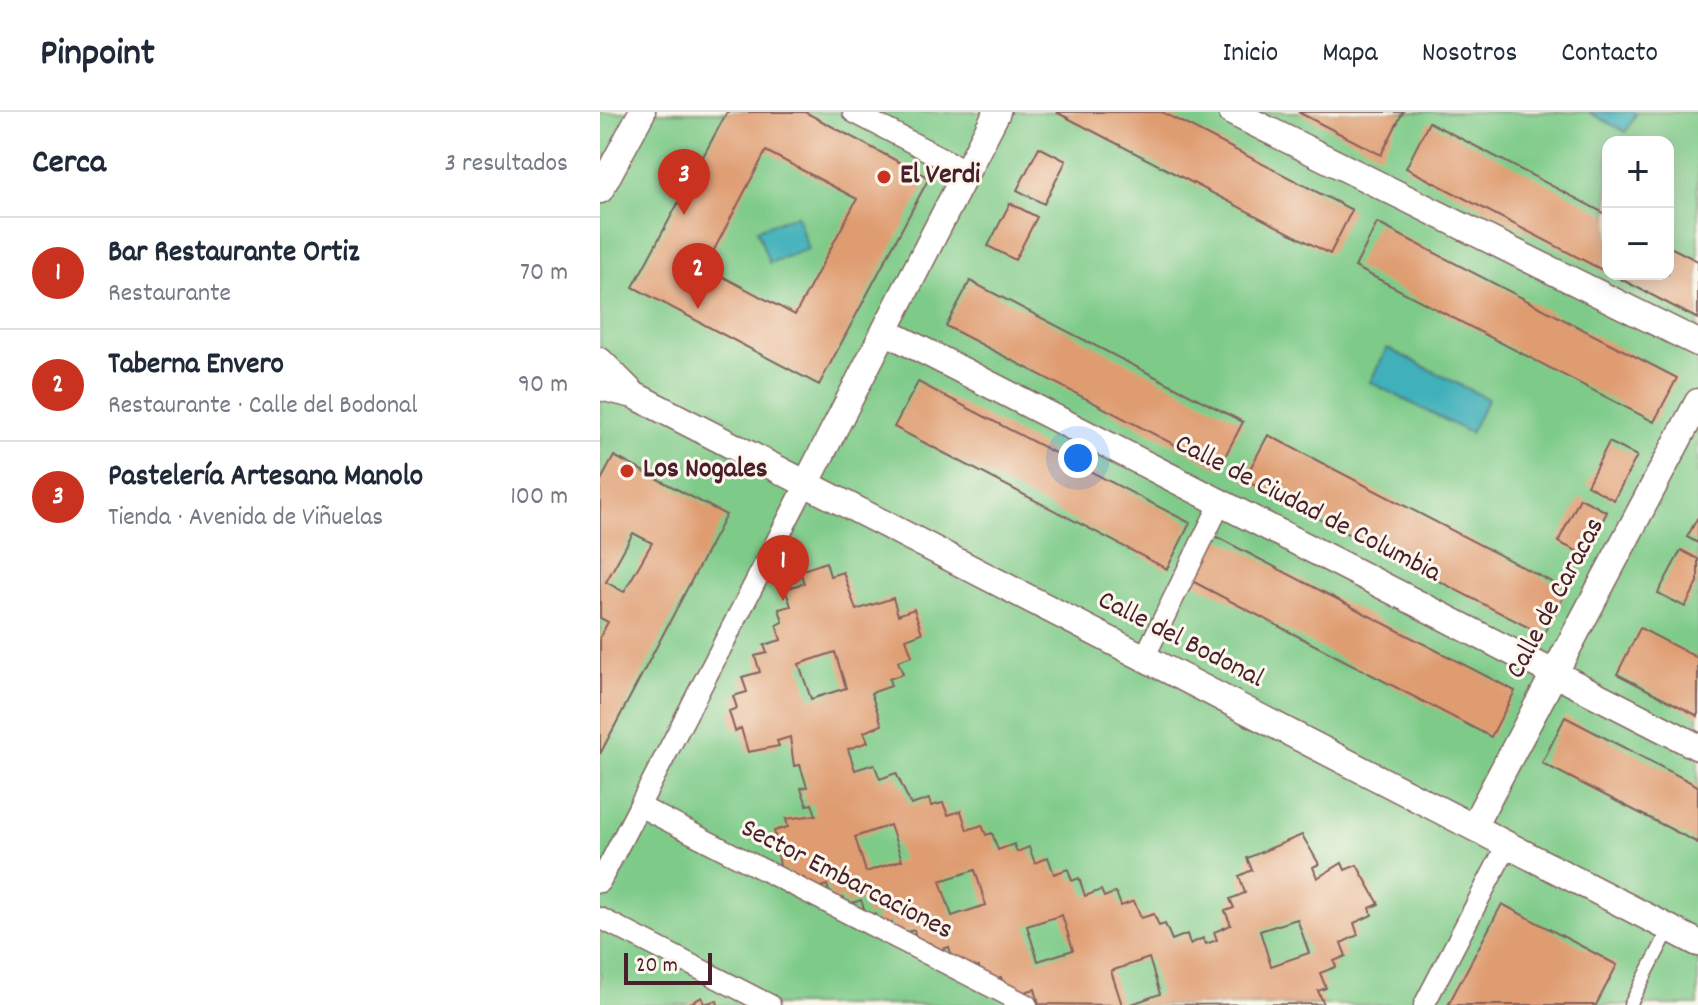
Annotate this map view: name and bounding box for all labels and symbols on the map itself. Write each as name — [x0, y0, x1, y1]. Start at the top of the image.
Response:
pin: 3 — [658, 149, 710, 215]
place label: El Verdi — [900, 157, 980, 197]
marker: El Verdi — [875, 168, 893, 186]
pin: 2 — [672, 243, 724, 309]
street label: Calle de Ciudad de Columbia — [1167, 425, 1448, 595]
your location — [1058, 438, 1098, 478]
place label: Los Nogales — [643, 451, 768, 491]
marker: Los Nogales — [618, 462, 636, 480]
street label: Calle de Caracas — [1498, 511, 1616, 687]
pin: 1 — [757, 535, 809, 601]
street label: Calle del Bodonal — [1090, 582, 1270, 700]
street label: Sector Embarcaciones — [733, 810, 959, 952]
scale bar — [624, 949, 712, 985]

